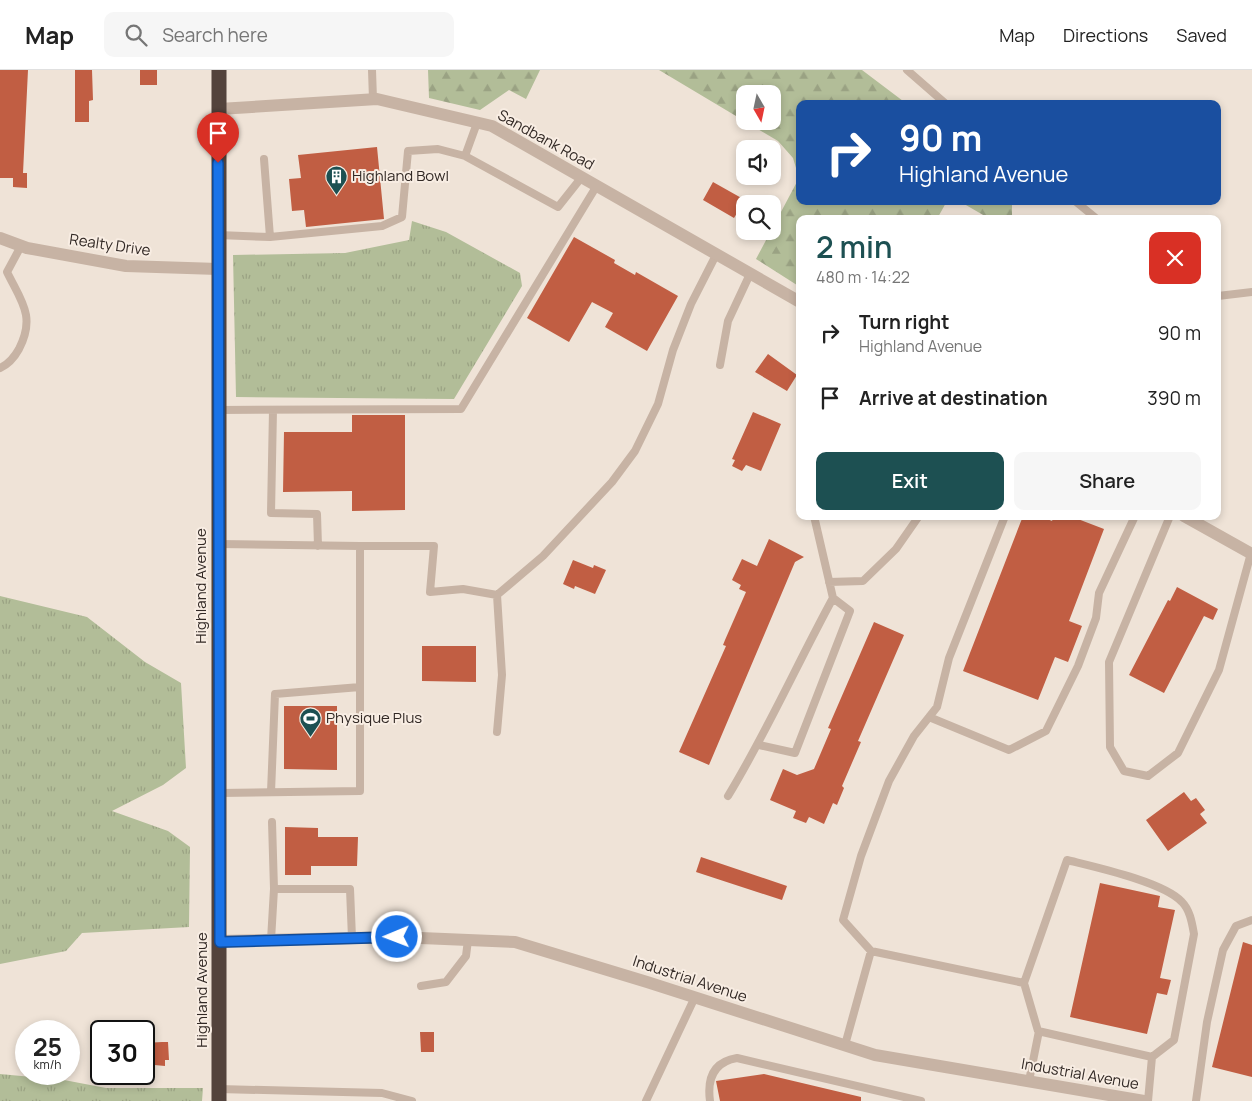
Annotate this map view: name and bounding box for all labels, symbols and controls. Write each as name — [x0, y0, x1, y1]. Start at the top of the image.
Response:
search box — [104, 12, 454, 57]
text: Map — [25, 18, 74, 51]
icon: search — [122, 21, 150, 49]
text: Search here — [162, 22, 268, 48]
text: Map — [999, 23, 1035, 47]
text: Directions — [1063, 23, 1148, 47]
text: Saved — [1176, 23, 1227, 47]
north arrow — [736, 85, 781, 130]
map controls — [736, 85, 781, 240]
street label: Sandbank Road — [494, 104, 598, 175]
pin — [197, 112, 239, 163]
text: 90 m — [899, 114, 982, 162]
icon: arrive — [204, 119, 232, 147]
icon: right — [816, 120, 881, 185]
button: sound — [736, 140, 781, 185]
text: Highland Avenue — [899, 159, 1068, 189]
building icon: Highland Bowl — [324, 164, 348, 195]
place label: Highland Bowl — [352, 165, 449, 186]
button: search — [736, 195, 781, 240]
text: 2 min — [816, 226, 892, 267]
street label: Realty Drive — [68, 228, 152, 261]
button: close — [1149, 232, 1201, 284]
text: 480 m · 14:22 — [816, 266, 910, 288]
text: Turn right — [859, 309, 949, 335]
icon: right — [816, 319, 844, 347]
text: 90 m — [1158, 320, 1201, 346]
text: Highland Avenue — [859, 335, 982, 357]
icon: arrive — [816, 384, 844, 412]
text: Arrive at destination — [859, 385, 1048, 411]
text: 390 m — [1147, 385, 1201, 411]
button: Exit — [816, 452, 1004, 510]
button: Share — [1014, 452, 1201, 510]
street label: Highland Avenue — [190, 528, 211, 644]
sports icon: Physique Plus — [298, 706, 322, 737]
place label: Physique Plus — [326, 707, 422, 728]
position arrow — [370, 910, 422, 962]
street label: Highland Avenue — [191, 932, 212, 1048]
street label: Industrial Avenue — [630, 950, 750, 1007]
speed limit sign: 30 — [90, 1020, 155, 1085]
text: 25 — [33, 1029, 62, 1064]
street label: Industrial Avenue — [1020, 1053, 1141, 1094]
text: km/h — [34, 1056, 61, 1073]

